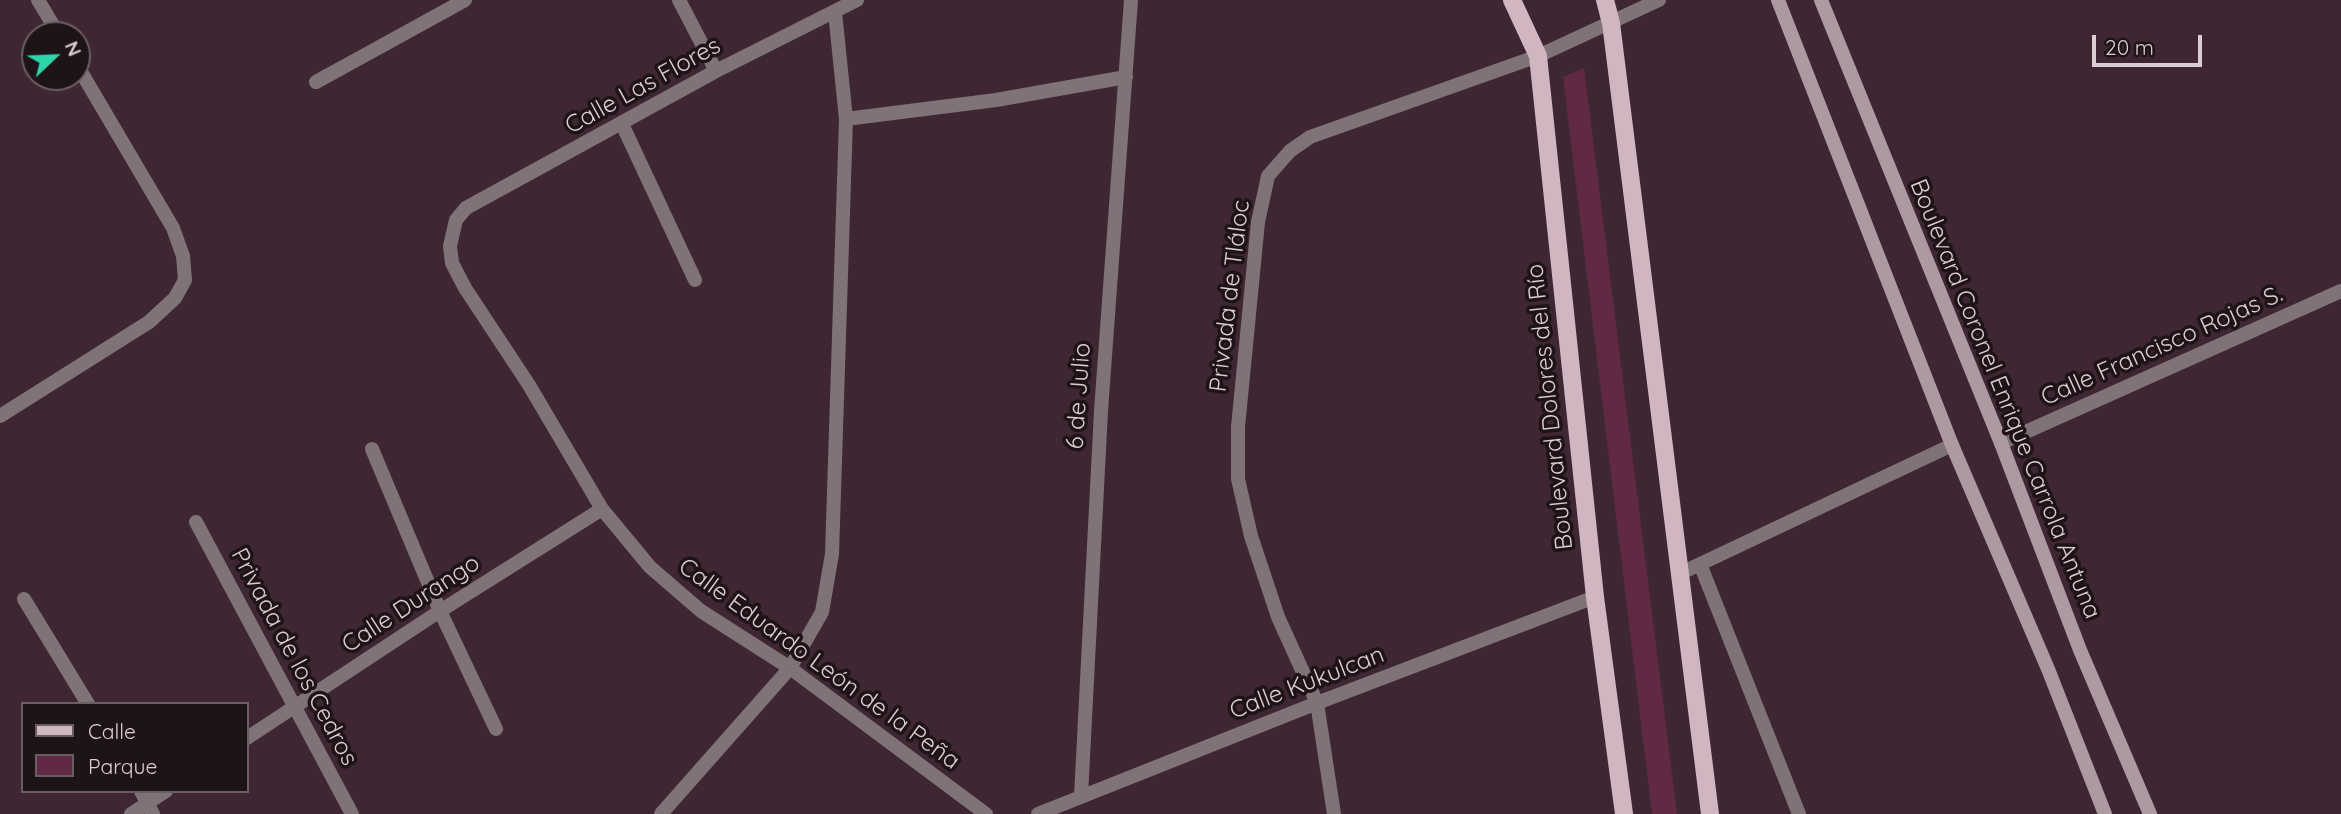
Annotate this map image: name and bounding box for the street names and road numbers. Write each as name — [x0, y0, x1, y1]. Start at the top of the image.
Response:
street label: Calle Las Flores — [560, 31, 726, 141]
street label: Boulevard Coronel Enrique Carrola Antuna — [1903, 175, 2107, 623]
street label: Privada de Tláloc — [1204, 198, 1256, 394]
street label: Boulevard Dolores del Río — [1521, 263, 1579, 551]
street label: Calle Francisco Rojas S. — [2037, 280, 2287, 412]
street label: 6 de Julio — [1061, 342, 1097, 450]
street label: Privada de los Cedros — [224, 543, 364, 771]
street label: Calle Durango — [337, 549, 485, 659]
street label: Calle Eduardo León de la Peña — [673, 552, 965, 776]
street label: Calle Kukulcan — [1226, 640, 1388, 726]

